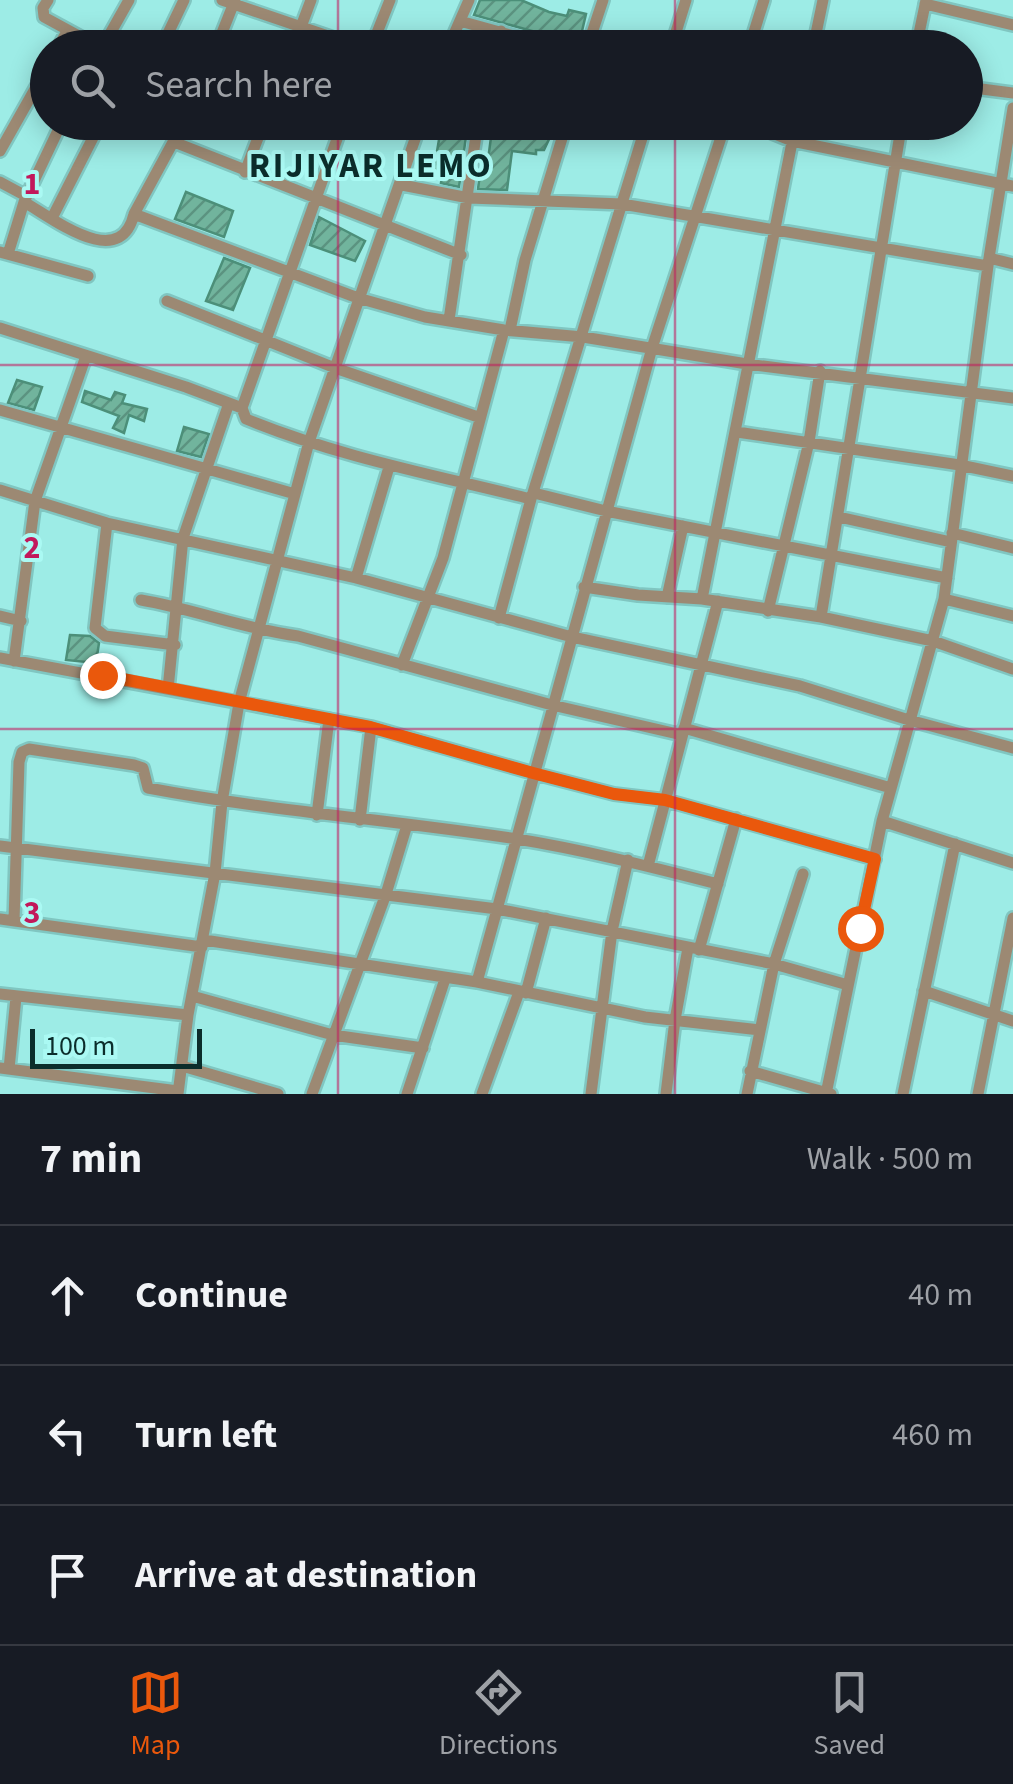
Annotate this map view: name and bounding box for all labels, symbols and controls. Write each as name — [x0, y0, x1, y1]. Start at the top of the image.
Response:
search box — [30, 30, 983, 140]
icon: search — [65, 58, 120, 113]
text: Search here — [145, 58, 332, 112]
district label: RIJIYAR LEMO — [249, 141, 493, 191]
text: 1 — [24, 161, 40, 207]
text: 2 — [24, 525, 40, 571]
route end — [80, 653, 126, 699]
text: 3 — [24, 890, 40, 936]
route start — [838, 906, 884, 952]
scale bar — [30, 1024, 202, 1068]
text: 100 m — [45, 1026, 116, 1066]
text: 7 min — [40, 1129, 142, 1189]
text: Walk · 500 m — [807, 1136, 973, 1182]
icon: ahead — [40, 1268, 95, 1323]
text: Continue — [135, 1268, 288, 1322]
text: 40 m — [908, 1272, 973, 1318]
icon: left — [40, 1408, 95, 1463]
text: Turn left — [135, 1408, 277, 1462]
text: 460 m — [892, 1412, 973, 1458]
icon: arrive — [40, 1548, 95, 1603]
text: Arrive at destination — [135, 1548, 477, 1602]
tab: Map — [128, 1665, 183, 1765]
tab: Directions — [439, 1665, 558, 1765]
tab: Saved — [814, 1665, 885, 1765]

